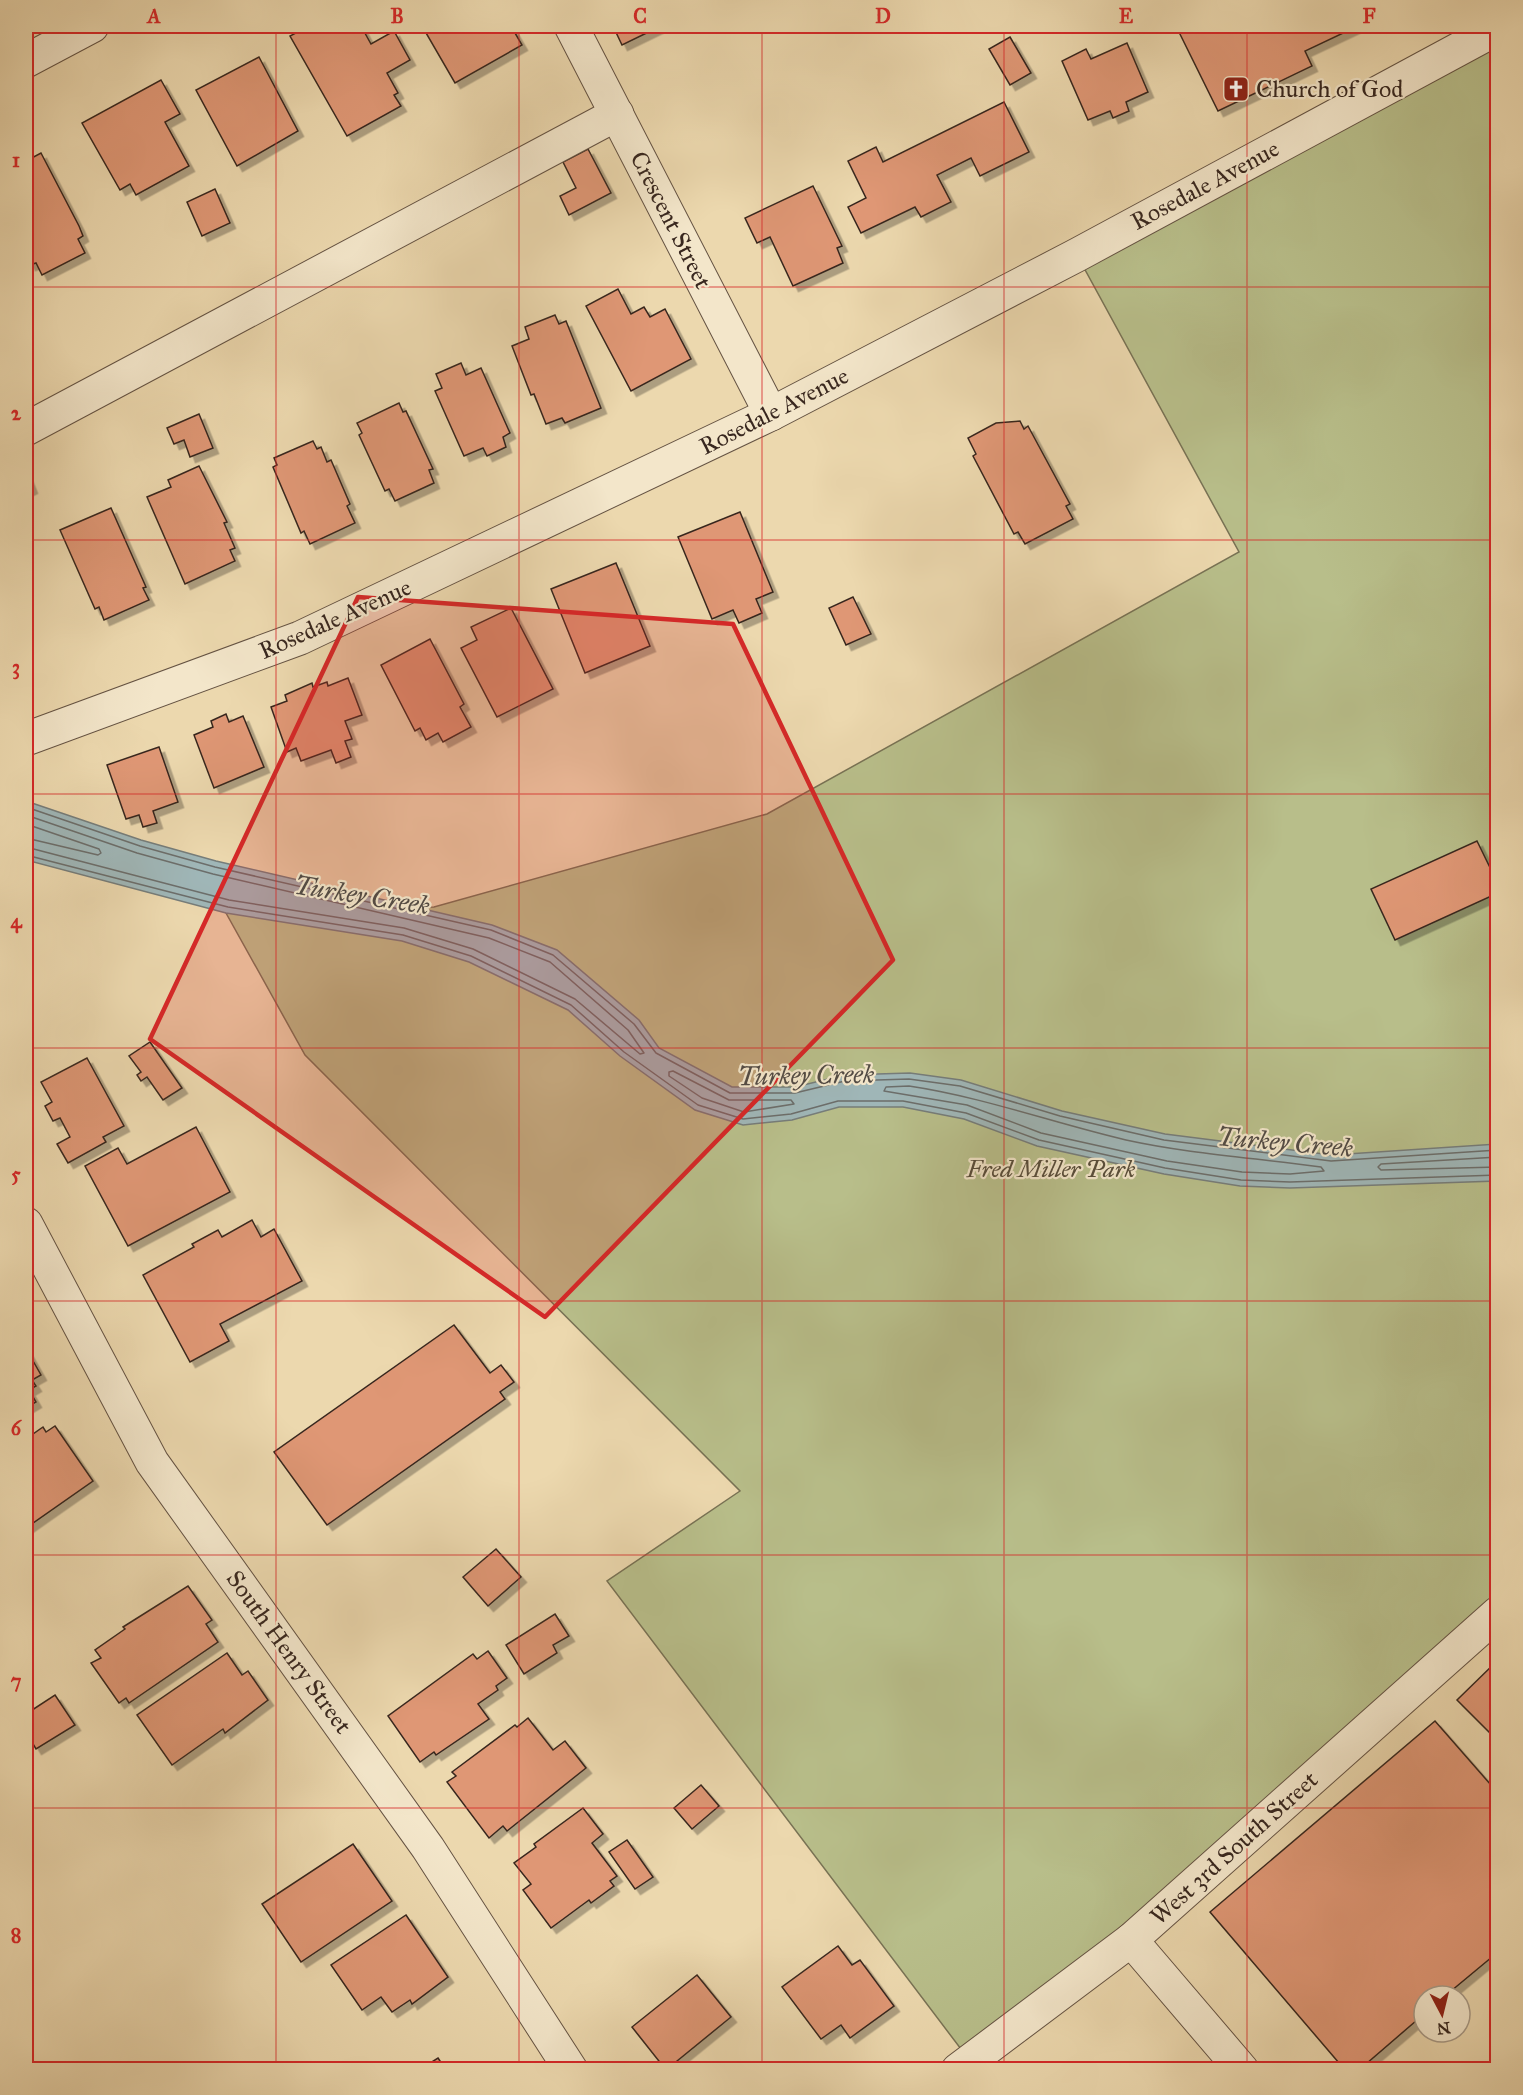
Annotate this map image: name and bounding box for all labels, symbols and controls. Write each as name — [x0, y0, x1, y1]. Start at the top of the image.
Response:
text: A — [145, 4, 161, 28]
text: B — [390, 4, 404, 28]
text: C — [633, 4, 647, 28]
text: D — [875, 4, 891, 28]
text: E — [1119, 4, 1134, 28]
text: F — [1362, 4, 1376, 28]
church icon: Church of God — [1221, 74, 1251, 104]
place label: Church of God — [1256, 74, 1403, 104]
street label: Rosedale Avenue — [1126, 133, 1284, 237]
street label: Crescent Street — [624, 146, 719, 294]
text: 1 — [12, 148, 20, 172]
street label: Rosedale Avenue — [694, 361, 854, 461]
text: 2 — [11, 401, 22, 425]
street label: Rosedale Avenue — [254, 572, 416, 666]
text: 3 — [12, 655, 20, 680]
water label: Turkey Creek — [292, 869, 432, 922]
text: 4 — [10, 909, 22, 934]
water label: Turkey Creek — [737, 1058, 875, 1092]
water label: Turkey Creek — [1216, 1120, 1355, 1164]
park label: Fred Miller Park — [966, 1154, 1136, 1184]
text: 5 — [11, 1162, 21, 1186]
text: 6 — [11, 1416, 23, 1440]
street label: South Henry Street — [220, 1565, 359, 1740]
text: 7 — [11, 1669, 22, 1693]
street label: West 3rd South Street — [1144, 1764, 1324, 1931]
text: 8 — [11, 1923, 21, 1947]
north arrow — [1412, 1984, 1472, 2044]
text: N — [1435, 2018, 1452, 2039]

